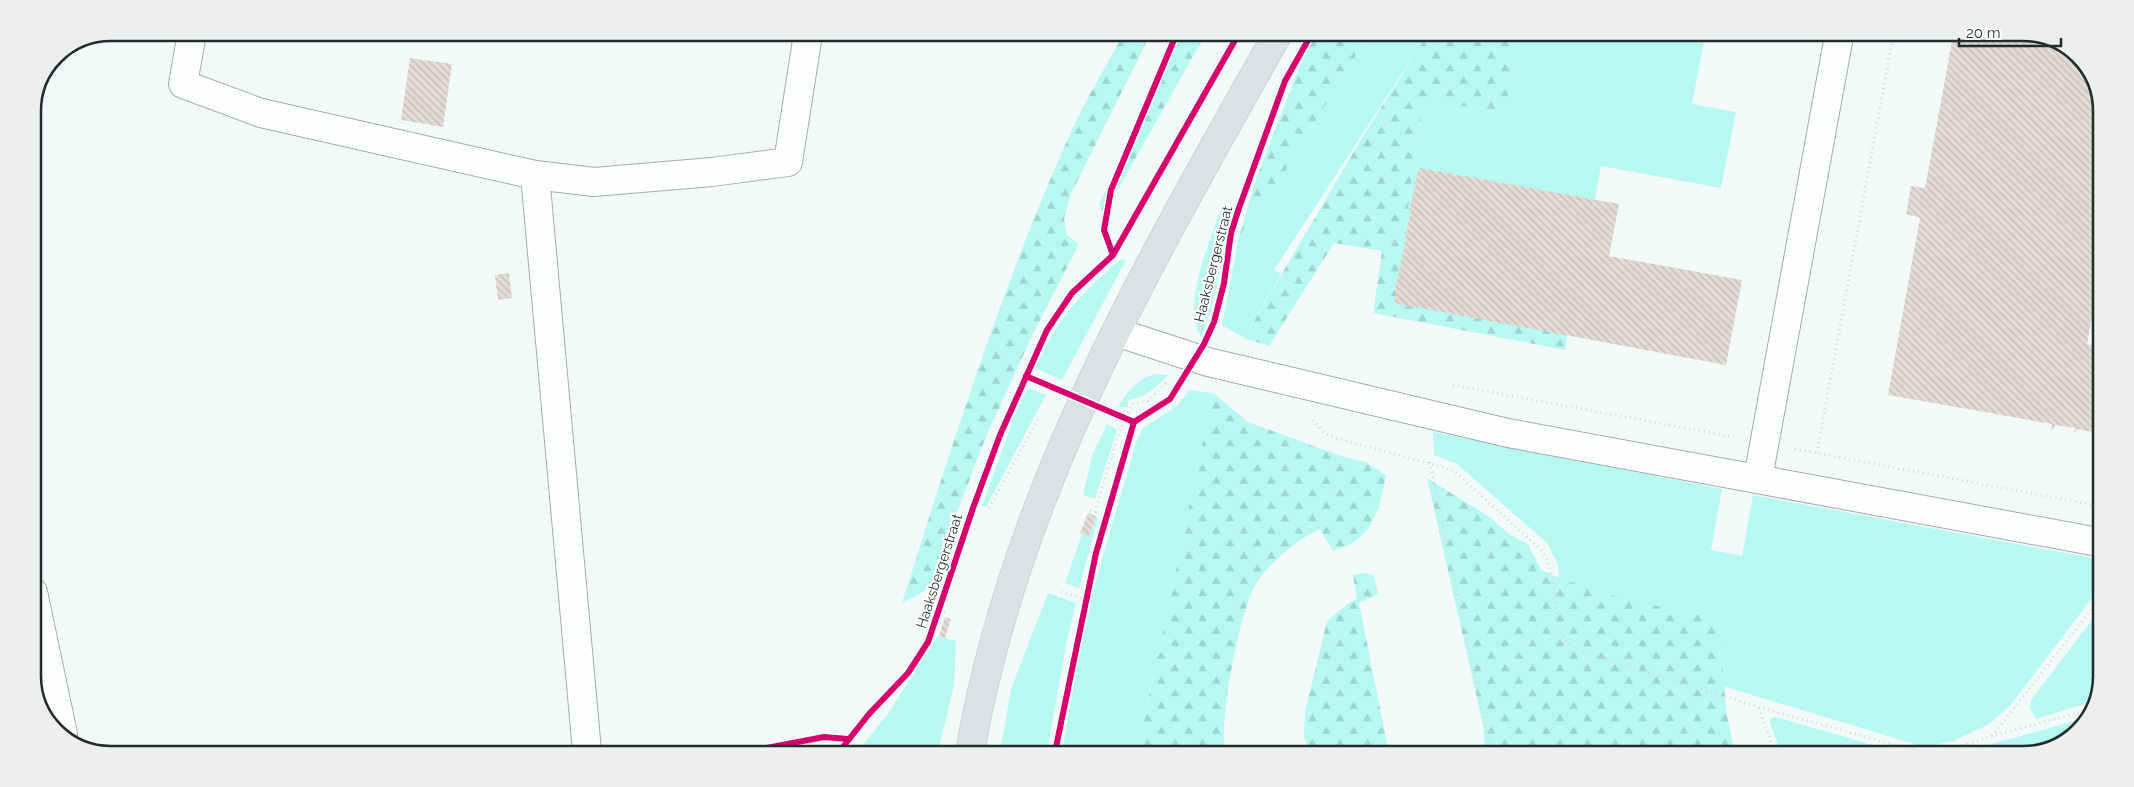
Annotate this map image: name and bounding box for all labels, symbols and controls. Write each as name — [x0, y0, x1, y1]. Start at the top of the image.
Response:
scale bar — [1959, 15, 2062, 47]
text: 20 m — [1966, 24, 2001, 42]
street label: Haaksbergerstraat — [1191, 204, 1235, 324]
street label: Haaksbergerstraat — [913, 512, 965, 630]

